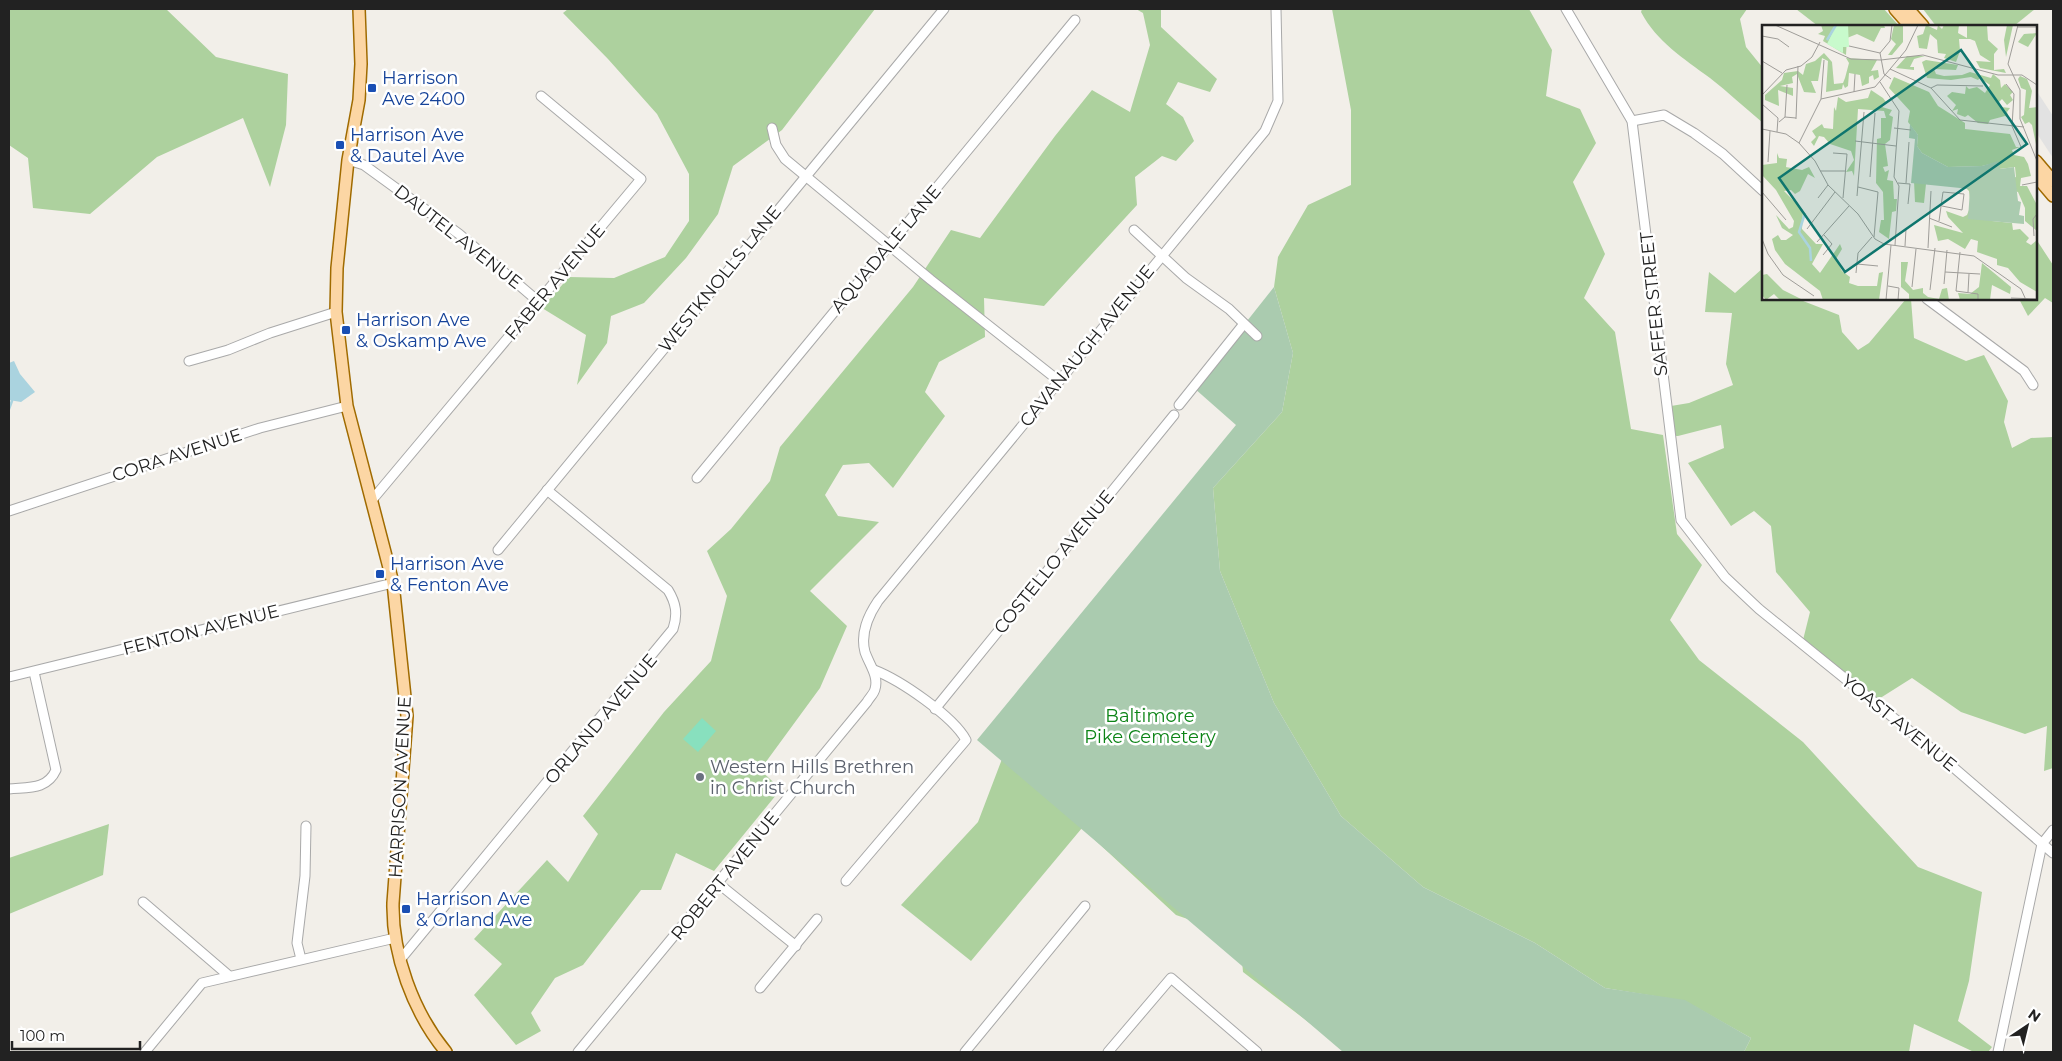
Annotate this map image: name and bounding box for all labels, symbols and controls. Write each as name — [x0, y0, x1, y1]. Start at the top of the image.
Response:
inset map — [1762, 25, 2037, 300]
place label: Harrison Ave 2400 — [382, 67, 465, 110]
marker: Harrison Ave 2400 — [366, 82, 378, 94]
place label: Harrison Ave & Dautel Ave — [350, 124, 465, 167]
marker: Harrison Ave & Dautel Ave — [334, 139, 346, 151]
street label: DAUTEL AVENUE — [390, 180, 526, 294]
street label: AQUADALE LANE — [826, 181, 946, 317]
street label: WESTKNOLLS LANE — [654, 201, 786, 357]
street label: FABER AVENUE — [500, 220, 610, 344]
street label: SAFFER STREET — [1635, 230, 1673, 377]
street label: CAVANAUGH AVENUE — [1015, 261, 1159, 431]
place label: Harrison Ave & Oskamp Ave — [356, 309, 487, 352]
marker: Harrison Ave & Oskamp Ave — [340, 324, 352, 336]
street label: CORA AVENUE — [109, 424, 245, 486]
street label: COSTELLO AVENUE — [989, 486, 1119, 638]
place label: Harrison Ave & Fenton Ave — [390, 553, 509, 596]
marker: Harrison Ave & Fenton Ave — [374, 568, 386, 580]
street label: FENTON AVENUE — [121, 600, 281, 660]
street label: ORLAND AVENUE — [540, 649, 662, 789]
street label: YOAST AVENUE — [1837, 670, 1961, 776]
street label: HARRISON AVENUE — [384, 696, 416, 878]
park label: Baltimore Pike Cemetery — [1084, 705, 1216, 748]
place label: Western Hills Brethren in Christ Church — [710, 756, 914, 799]
marker: Western Hills Brethren in Christ Church — [694, 771, 706, 783]
street label: ROBERT AVENUE — [666, 807, 784, 945]
place label: Harrison Ave & Orland Ave — [416, 888, 532, 931]
marker: Harrison Ave & Orland Ave — [400, 903, 412, 915]
north arrow — [2002, 1001, 2052, 1051]
text: N — [2025, 1005, 2044, 1026]
scale bar — [12, 1018, 140, 1050]
text: 100 m — [20, 1026, 65, 1045]

